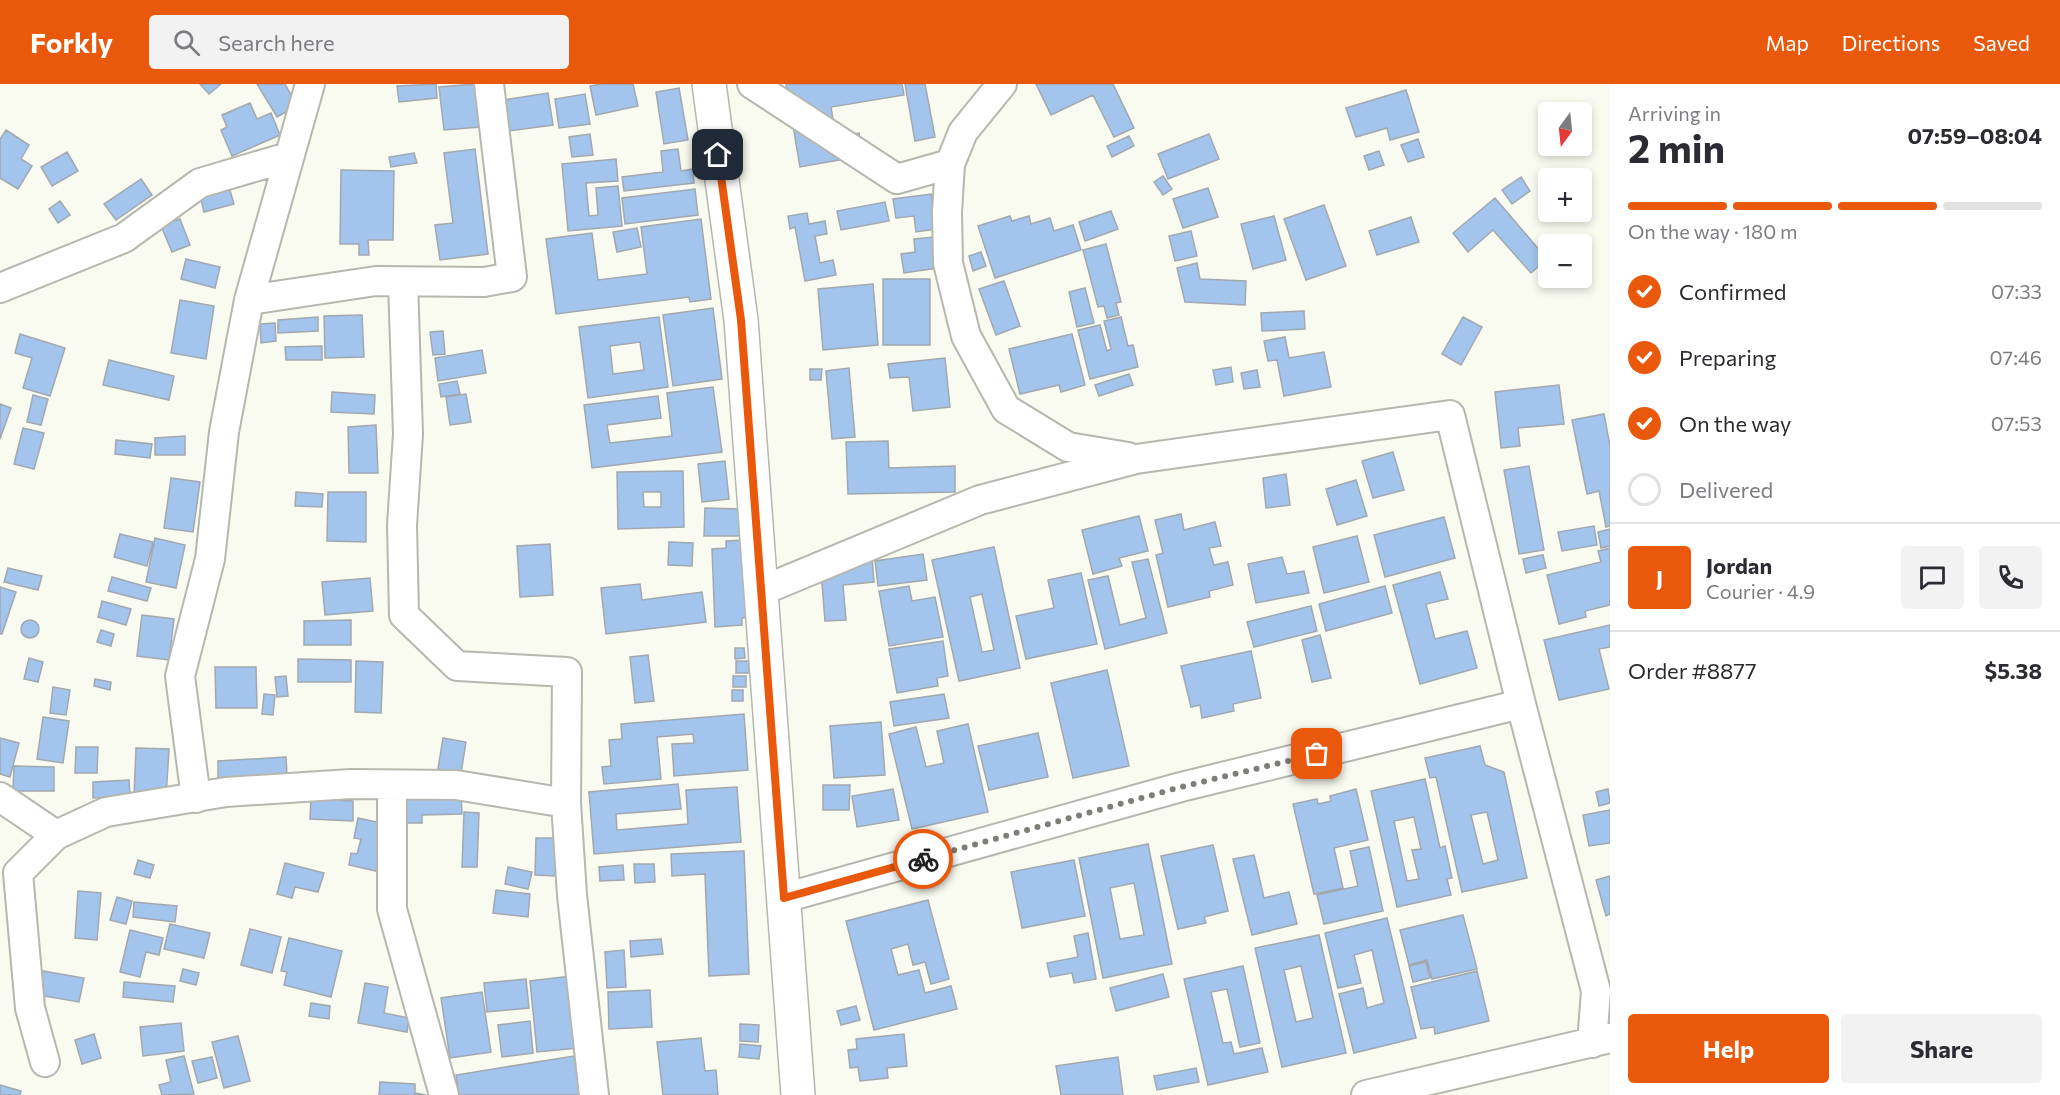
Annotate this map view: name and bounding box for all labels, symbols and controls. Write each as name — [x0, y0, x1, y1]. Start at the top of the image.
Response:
search box — [149, 15, 569, 69]
text: Forkly — [30, 25, 113, 59]
icon: search — [170, 26, 203, 59]
text: Search here — [218, 29, 335, 56]
text: Map — [1766, 30, 1809, 55]
text: Directions — [1842, 30, 1940, 55]
text: Saved — [1973, 30, 2030, 55]
text: Arriving in — [1628, 101, 1721, 125]
north arrow — [1538, 102, 1592, 156]
map controls — [1538, 102, 1592, 288]
text: 07:59–08:04 — [1908, 122, 2042, 149]
text: 2 min — [1628, 123, 1725, 171]
pin — [692, 129, 743, 180]
icon: home — [701, 138, 734, 171]
button: + — [1538, 168, 1592, 222]
text: On the way · 180 m — [1628, 219, 1797, 243]
button: − — [1538, 234, 1592, 288]
icon: check — [1628, 275, 1661, 308]
text: Confirmed — [1679, 278, 1786, 305]
text: 07:33 — [1991, 279, 2042, 303]
icon: check — [1628, 341, 1661, 374]
text: Preparing — [1679, 344, 1776, 371]
text: 07:46 — [1990, 345, 2042, 369]
icon: check — [1628, 407, 1661, 440]
text: On the way — [1679, 410, 1791, 437]
text: 07:53 — [1991, 411, 2042, 435]
text: Delivered — [1679, 476, 1773, 503]
button: chat — [1901, 546, 1964, 609]
button: phone — [1979, 546, 2042, 609]
text: Jordan — [1706, 552, 1772, 579]
text: J — [1656, 564, 1663, 591]
text: Courier · 4.9 — [1706, 579, 1815, 603]
text: Order #8877 — [1628, 657, 1757, 684]
text: $5.38 — [1985, 657, 2042, 684]
pin — [1291, 728, 1342, 779]
icon: bag — [1300, 737, 1333, 770]
courier — [893, 829, 953, 889]
icon: bike — [907, 843, 940, 876]
button: Help — [1628, 1014, 1829, 1083]
button: Share — [1841, 1014, 2042, 1083]

